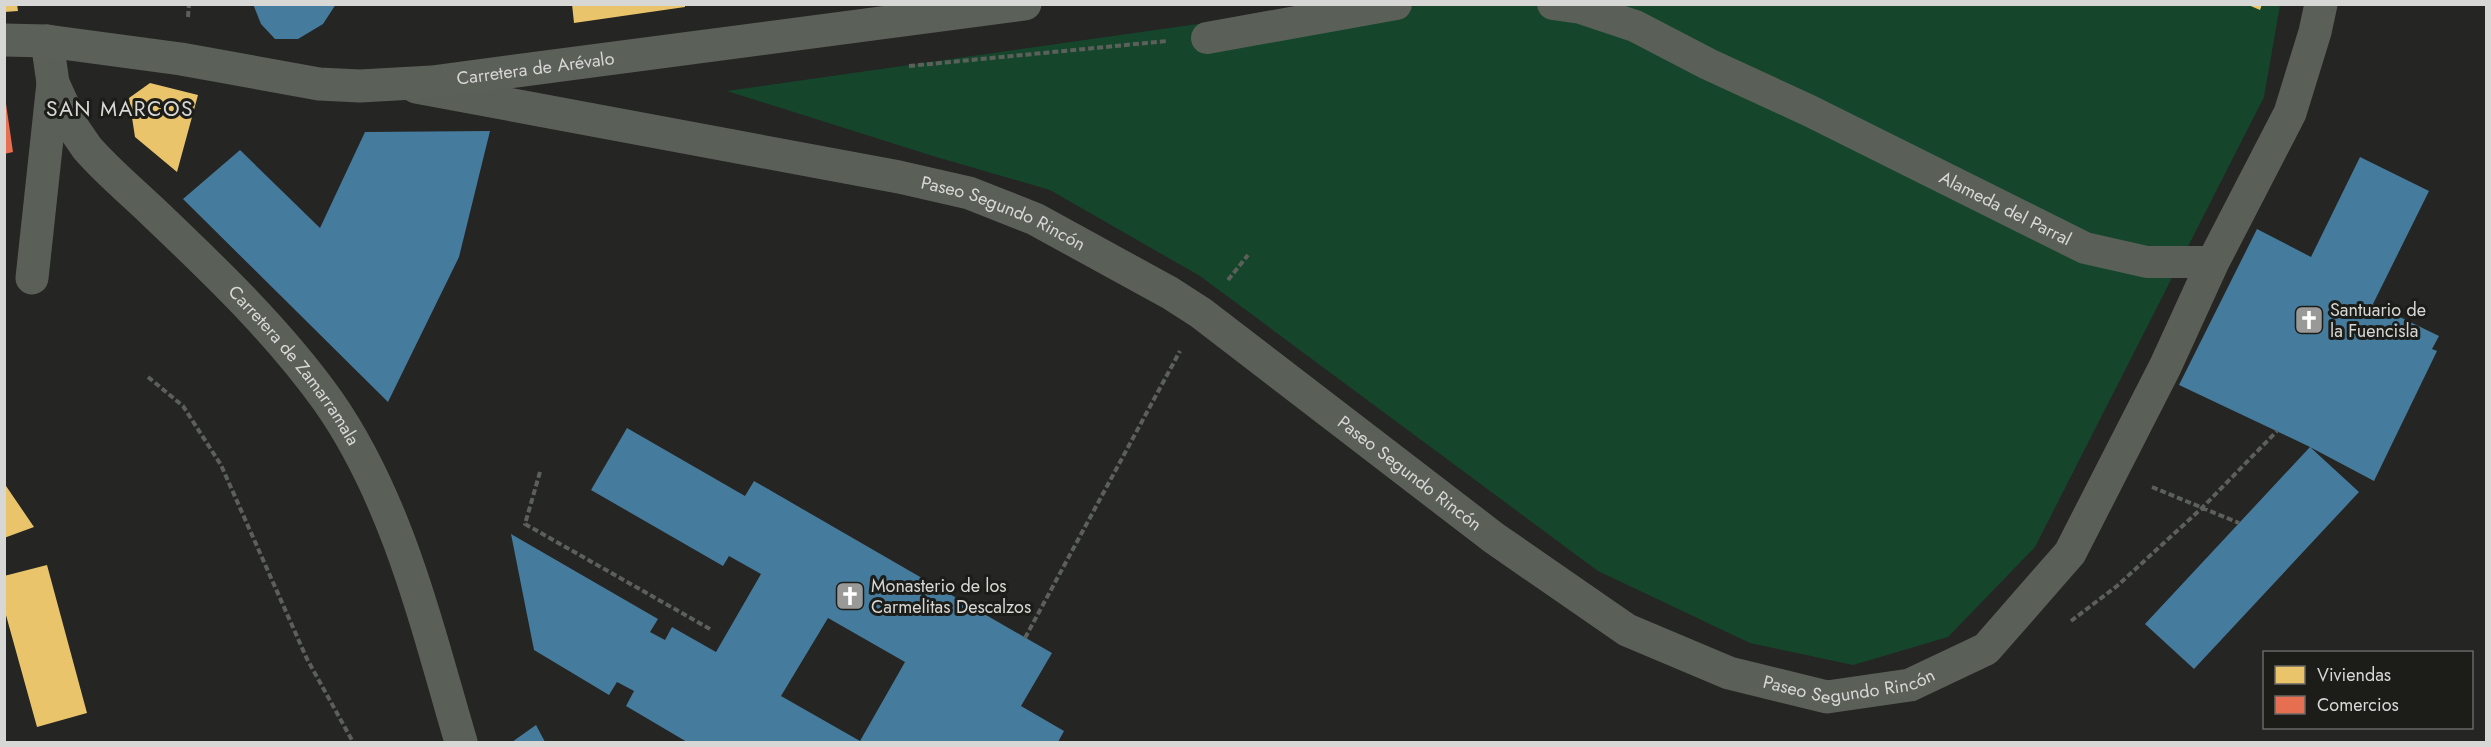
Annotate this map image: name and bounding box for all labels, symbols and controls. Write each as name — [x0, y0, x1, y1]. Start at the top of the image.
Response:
street label: Carretera de Arévalo — [455, 45, 616, 92]
district label: SAN MARCOS — [46, 94, 194, 124]
street label: Alameda del Parral — [1935, 164, 2076, 252]
street label: Paseo Segundo Rincón — [918, 169, 1090, 257]
street label: Carretera de Zamarramala — [222, 279, 366, 450]
place label: Santuario de la Fuencisla — [2330, 297, 2426, 344]
church icon: Santuario de la Fuencisla — [2293, 304, 2325, 336]
street label: Paseo Segundo Rincón — [1332, 409, 1487, 537]
place label: Monasterio de los Carmelitas Descalzos — [871, 573, 1031, 620]
church icon: Monasterio de los Carmelitas Descalzos — [834, 580, 866, 612]
legend — [2263, 651, 2473, 729]
street label: Paseo Segundo Rincón — [1760, 662, 1939, 710]
text: Viviendas — [2317, 662, 2391, 688]
text: Comercios — [2317, 692, 2399, 718]

